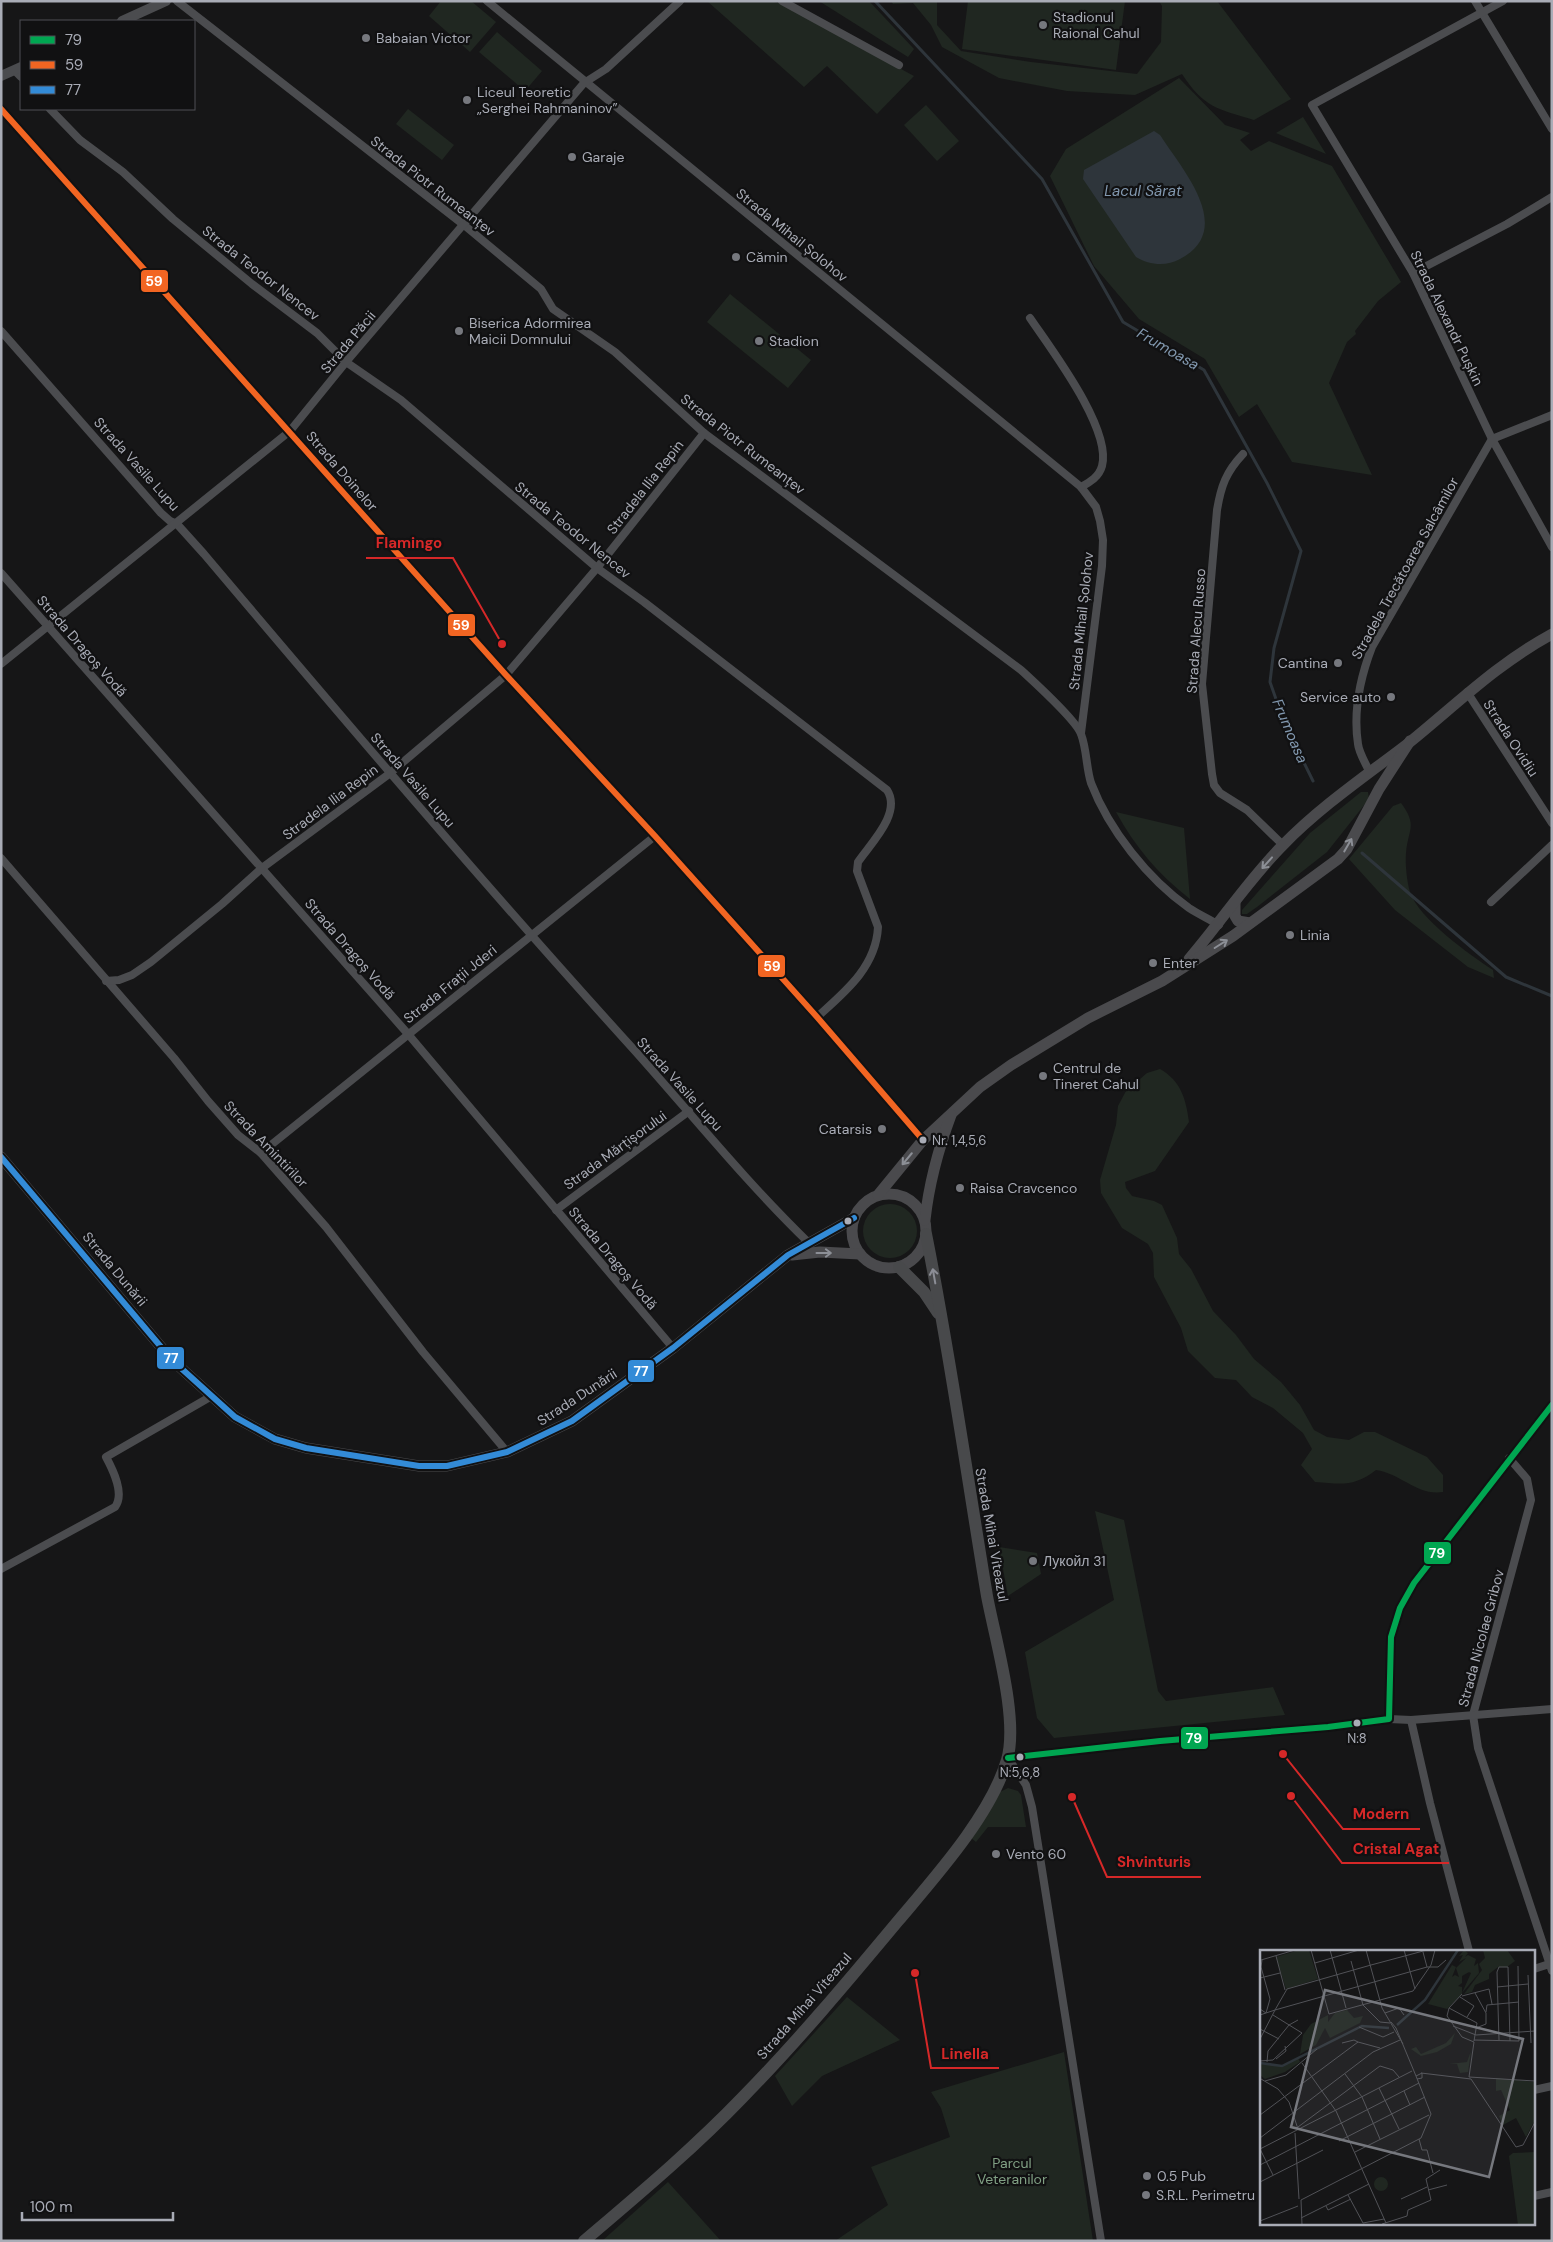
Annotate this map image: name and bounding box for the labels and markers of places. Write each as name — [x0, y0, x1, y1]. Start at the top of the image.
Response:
place label: Stadionul Raional Cahul — [1053, 8, 1140, 42]
marker: Stadionul Raional Cahul — [1037, 19, 1049, 31]
place label: Babaian Victor — [376, 29, 471, 47]
marker: Babaian Victor — [360, 32, 372, 44]
place label: Liceul Teoretic „Serghei Rahmaninov” — [477, 83, 618, 117]
marker: Liceul Teoretic „Serghei Rahmaninov” — [461, 94, 473, 106]
place label: Garaje — [582, 148, 624, 166]
marker: Garaje — [566, 151, 578, 163]
place label: Cămin — [746, 248, 788, 266]
marker: Cămin — [730, 251, 742, 263]
place label: Biserica Adormirea Maicii Domnului — [469, 314, 591, 348]
marker: Biserica Adormirea Maicii Domnului — [453, 325, 465, 337]
place label: Stadion — [769, 332, 819, 350]
marker: Stadion — [753, 335, 765, 347]
callout: Flamingo — [366, 528, 453, 558]
place label: Cantina — [1278, 654, 1328, 672]
marker: Cantina — [1332, 657, 1344, 669]
place label: Service auto — [1300, 688, 1381, 706]
marker: Service auto — [1385, 691, 1397, 703]
place label: Linia — [1300, 926, 1330, 944]
marker: Linia — [1284, 929, 1296, 941]
place label: Enter — [1163, 954, 1197, 972]
marker: Enter — [1147, 957, 1159, 969]
place label: Centrul de Tineret Cahul — [1053, 1059, 1139, 1093]
marker: Centrul de Tineret Cahul — [1037, 1070, 1049, 1082]
place label: Catarsis — [819, 1120, 872, 1138]
marker: Catarsis — [876, 1123, 888, 1135]
place label: Nr. 1,4,5,6 — [932, 1132, 986, 1149]
marker: Nr. 1,4,5,6 — [918, 1135, 928, 1145]
place label: Raisa Cravcenco — [970, 1179, 1077, 1197]
marker: Raisa Cravcenco — [954, 1182, 966, 1194]
unlabelled marker — [843, 1216, 853, 1226]
place label: Лукойл 31 — [1043, 1552, 1106, 1570]
marker: Лукойл 31 — [1027, 1555, 1039, 1567]
marker: N:8 — [1352, 1718, 1362, 1728]
place label: N:8 — [1347, 1730, 1367, 1747]
marker: N:5,6,8 — [1015, 1752, 1025, 1762]
place label: N:5,6,8 — [1000, 1764, 1040, 1781]
callout: Modern — [1343, 1799, 1420, 1829]
callout: Cristal Agat — [1342, 1833, 1449, 1863]
place label: Vento 60 — [1006, 1845, 1066, 1863]
callout: Shvinturis — [1107, 1847, 1201, 1877]
marker: Vento 60 — [990, 1848, 1002, 1860]
callout: Linella — [931, 2038, 999, 2068]
place label: 0.5 Pub — [1157, 2167, 1206, 2185]
marker: 0.5 Pub — [1141, 2170, 1153, 2182]
place label: S.R.L. Perimetru — [1156, 2186, 1255, 2204]
marker: S.R.L. Perimetru — [1140, 2189, 1152, 2201]

